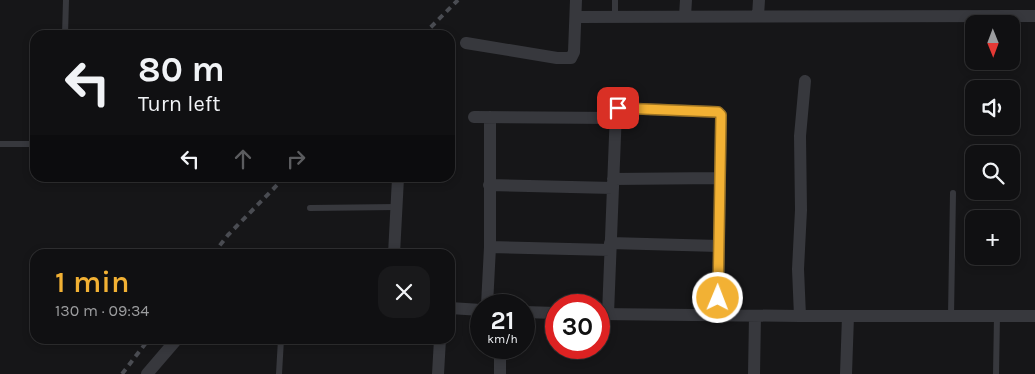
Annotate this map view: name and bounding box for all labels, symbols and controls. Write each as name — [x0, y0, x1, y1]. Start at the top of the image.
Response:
north arrow — [965, 15, 1020, 70]
map controls — [965, 15, 1020, 265]
text: 80 m — [138, 49, 225, 90]
icon: left — [55, 50, 120, 115]
button: sound — [965, 80, 1020, 135]
pin — [597, 87, 639, 129]
text: Turn left — [138, 91, 221, 117]
icon: arrive — [604, 94, 632, 122]
icon: left — [176, 145, 204, 173]
icon: ahead — [229, 145, 257, 173]
icon: right — [282, 145, 310, 173]
button: search — [965, 145, 1020, 200]
button: + — [965, 210, 1020, 265]
text: 1 min — [55, 264, 129, 300]
button: close — [378, 266, 430, 318]
position arrow — [691, 271, 743, 323]
speed limit sign: 30 — [545, 294, 610, 359]
text: 130 m · 09:34 — [55, 301, 149, 320]
text: 21 — [490, 306, 515, 335]
text: km/h — [487, 332, 518, 346]

